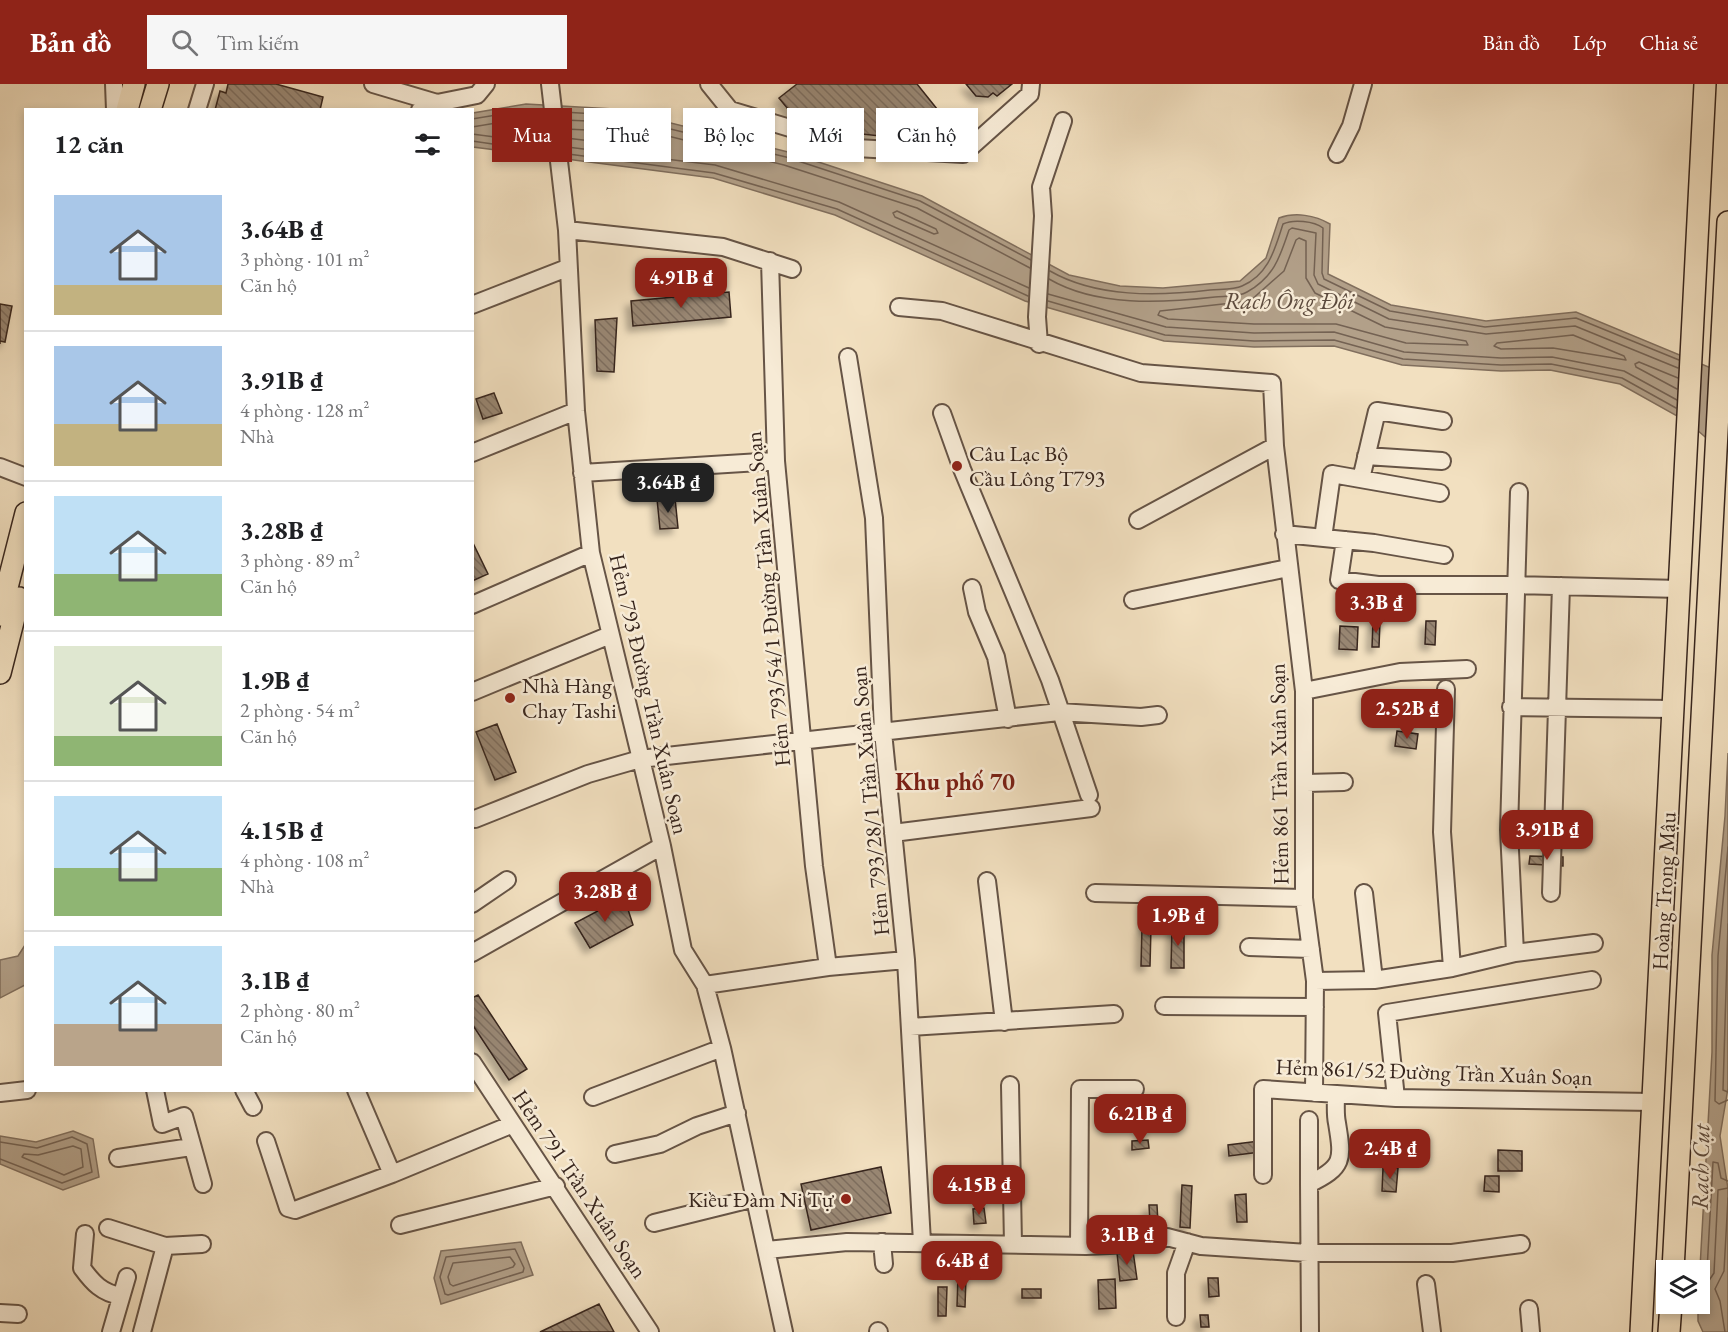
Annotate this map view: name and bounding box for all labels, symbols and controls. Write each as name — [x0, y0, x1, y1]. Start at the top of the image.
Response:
search box — [147, 15, 567, 69]
text: Bản đồ — [30, 24, 111, 60]
icon: search — [168, 26, 201, 59]
text: Tìm kiếm — [216, 28, 299, 57]
text: Bản đồ — [1483, 29, 1540, 56]
text: Lớp — [1573, 29, 1607, 56]
text: Chia sẻ — [1640, 29, 1698, 56]
chip: Mua — [492, 108, 572, 162]
chip: Thuê — [584, 108, 671, 162]
chip: Bộ lọc — [683, 108, 775, 162]
chip: Mới — [787, 108, 864, 162]
chip: Căn hộ — [876, 108, 978, 162]
text: 12 căn — [54, 127, 124, 161]
icon: filters — [411, 128, 444, 161]
text: 3.64B ₫ — [240, 212, 323, 246]
icon: home — [102, 219, 174, 291]
text: 3 phòng · 101 m² — [240, 246, 370, 272]
pin: 4.91B ₫ — [626, 258, 736, 309]
text: 4.91B ₫ — [649, 264, 713, 290]
text: Căn hộ — [240, 272, 297, 298]
water label: Rạch Ông Đội — [1224, 285, 1355, 316]
text: 3.91B ₫ — [240, 363, 323, 397]
icon: home — [102, 370, 174, 442]
text: 4 phòng · 128 m² — [240, 397, 370, 423]
text: Nhà — [240, 423, 274, 449]
street label: Hẻm 793/54/1 Đường Trần Xuân Soạn — [739, 430, 797, 768]
place label: Câu Lạc Bộ Cầu Lông T793 — [969, 439, 1105, 493]
marker: Câu Lạc Bộ Cầu Lông T793 — [950, 459, 964, 473]
pin: 3.64B ₫ — [613, 463, 723, 514]
text: 3.64B ₫ — [636, 469, 700, 495]
text: 3.28B ₫ — [240, 513, 323, 547]
icon: home — [102, 520, 174, 592]
text: 3 phòng · 89 m² — [240, 547, 360, 573]
street label: Hẻm 793 Đường Trần Xuân Soạn — [603, 551, 696, 838]
text: Căn hộ — [240, 573, 297, 599]
pin: 3.3B ₫ — [1327, 583, 1425, 634]
text: 3.3B ₫ — [1349, 589, 1403, 615]
text: 1.9B ₫ — [240, 663, 309, 697]
street label: Hẻm 861 Trần Xuân Soạn — [1263, 663, 1295, 885]
street label: Hẻm 793/28/1 Trần Xuân Soạn — [844, 664, 896, 937]
icon: home — [102, 670, 174, 742]
place label: Nhà Hàng Chay Tashi — [522, 671, 617, 725]
pin: 2.52B ₫ — [1352, 689, 1462, 740]
marker: Nhà Hàng Chay Tashi — [503, 691, 517, 705]
text: 2.52B ₫ — [1375, 695, 1439, 721]
text: 2 phòng · 54 m² — [240, 697, 360, 723]
text: Căn hộ — [240, 723, 297, 749]
district label: Khu phố 70 — [895, 766, 1015, 797]
pin: 3.91B ₫ — [1492, 810, 1602, 861]
street label: Hoàng Trọng Mậu — [1645, 811, 1683, 971]
text: 4.15B ₫ — [240, 813, 323, 847]
text: 3.91B ₫ — [1515, 816, 1579, 842]
icon: home — [102, 820, 174, 892]
text: 4 phòng · 108 m² — [240, 847, 370, 873]
pin: 3.28B ₫ — [550, 872, 660, 923]
text: Nhà — [240, 873, 274, 899]
text: 3.28B ₫ — [573, 878, 637, 904]
pin: 1.9B ₫ — [1129, 896, 1227, 947]
text: 1.9B ₫ — [1151, 902, 1205, 928]
text: 3.1B ₫ — [240, 963, 309, 997]
icon: home — [102, 970, 174, 1042]
text: 2 phòng · 80 m² — [240, 997, 360, 1023]
text: Căn hộ — [240, 1023, 297, 1049]
street label: Hẻm 861/52 Đường Trần Xuân Soạn — [1275, 1052, 1593, 1092]
street label: Hẻm 791 Trần Xuân Soạn — [506, 1084, 654, 1284]
pin: 6.21B ₫ — [1085, 1094, 1195, 1145]
text: 6.21B ₫ — [1108, 1100, 1172, 1126]
water label: Rạch Cụt — [1684, 1123, 1716, 1210]
pin: 2.4B ₫ — [1341, 1129, 1439, 1180]
text: 2.4B ₫ — [1363, 1135, 1417, 1161]
pin: 4.15B ₫ — [924, 1165, 1034, 1216]
text: 4.15B ₫ — [947, 1171, 1011, 1197]
place label: Kiều Đàm Ni Tự — [688, 1185, 835, 1214]
marker: Kiều Đàm Ni Tự — [839, 1192, 853, 1206]
pin: 3.1B ₫ — [1078, 1215, 1176, 1266]
text: 3.1B ₫ — [1100, 1221, 1154, 1247]
pin: 6.4B ₫ — [913, 1241, 1011, 1292]
text: 6.4B ₫ — [935, 1247, 989, 1273]
map controls — [1656, 1260, 1710, 1314]
button: layers — [1656, 1260, 1710, 1314]

